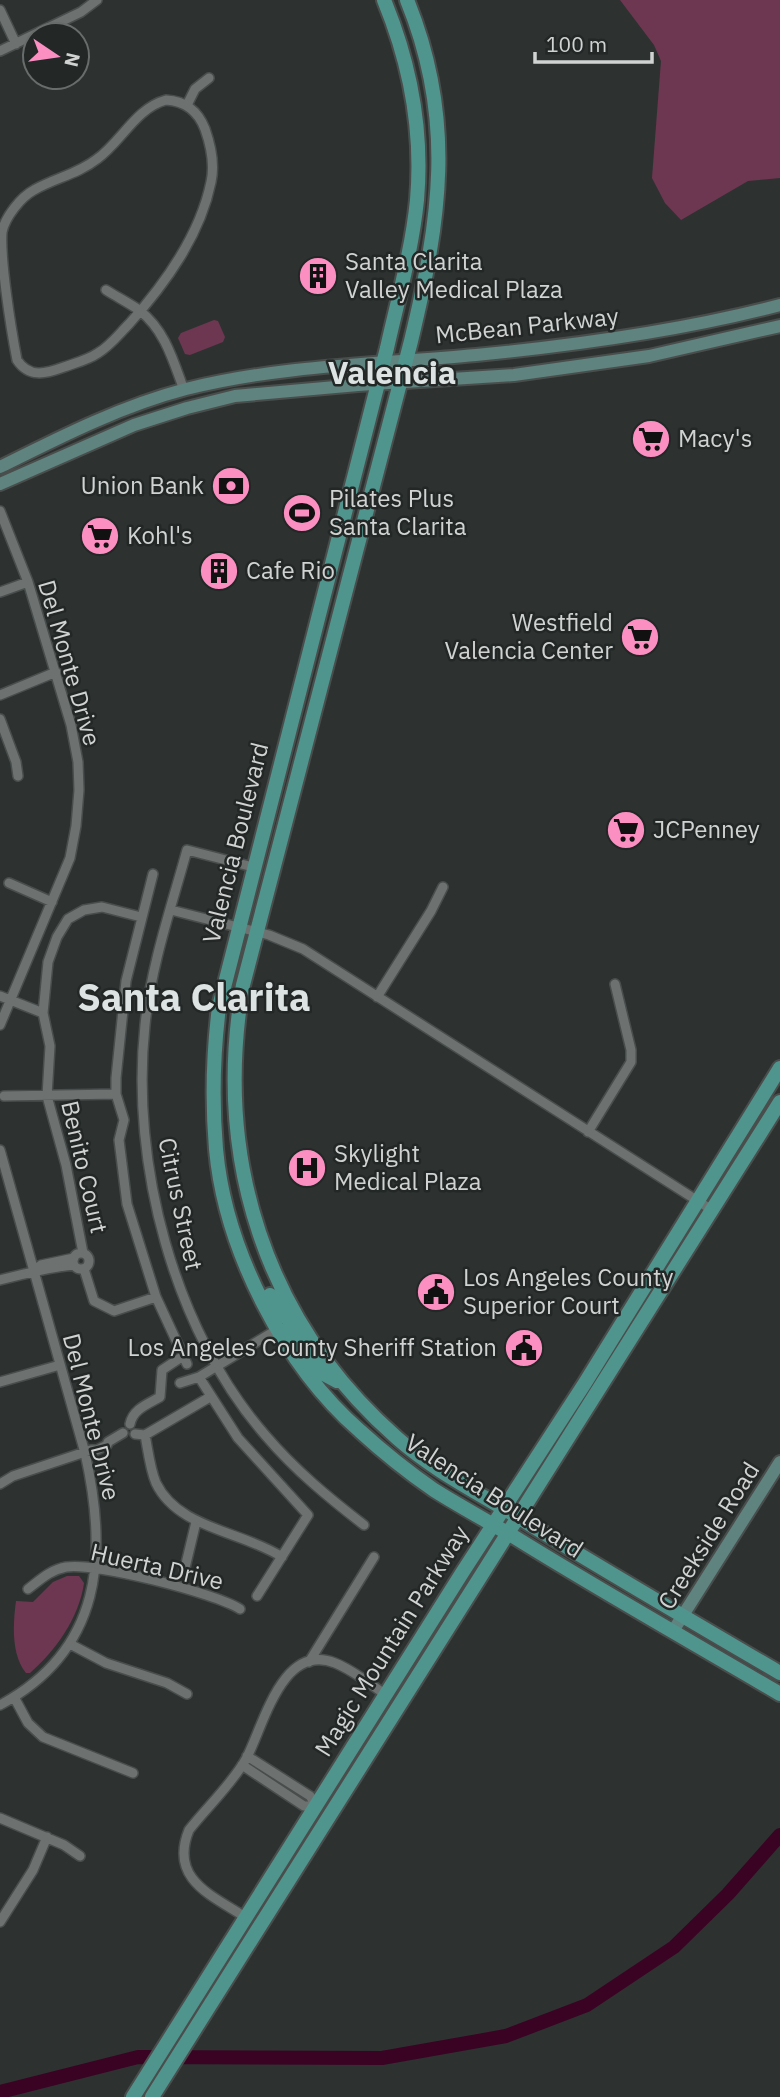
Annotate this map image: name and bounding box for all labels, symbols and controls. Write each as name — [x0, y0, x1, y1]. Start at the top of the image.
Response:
north arrow — [21, 21, 91, 91]
scale bar — [535, 21, 652, 65]
text: 100 m — [546, 30, 607, 58]
text: N — [59, 50, 86, 69]
place label: Santa Clarita Valley Medical Plaza — [345, 245, 563, 305]
building icon: Santa Clarita Valley Medical Plaza — [297, 255, 339, 297]
street label: McBean Parkway — [434, 299, 620, 351]
district label: Valencia — [328, 351, 456, 393]
supermarket icon: Macy's — [630, 418, 672, 460]
place label: Macy's — [678, 422, 752, 454]
bank icon: Union Bank — [210, 465, 252, 507]
place label: Union Bank — [81, 469, 204, 501]
place label: Pilates Plus Santa Clarita — [329, 482, 467, 542]
sports icon: Pilates Plus Santa Clarita — [281, 492, 323, 534]
supermarket icon: Kohl's — [79, 515, 121, 557]
place label: Kohl's — [127, 519, 193, 551]
building icon: Cafe Rio — [198, 550, 240, 592]
place label: Cafe Rio — [246, 554, 335, 586]
street label: Del Monte Drive — [31, 576, 109, 749]
place label: Westfield Valencia Center — [444, 606, 613, 666]
supermarket icon: Westfield Valencia Center — [619, 616, 661, 658]
street label: Valencia Boulevard — [195, 739, 275, 947]
supermarket icon: JCPenney — [605, 809, 647, 851]
place label: JCPenney — [653, 813, 760, 845]
district label: Santa Clarita — [77, 972, 311, 1021]
street label: Benito Court — [54, 1097, 116, 1236]
street label: Citrus Street — [151, 1134, 211, 1273]
place label: Skylight Medical Plaza — [334, 1137, 482, 1197]
hospital icon: Skylight Medical Plaza — [286, 1147, 328, 1189]
place label: Los Angeles County Superior Court — [463, 1261, 673, 1321]
public building icon: Los Angeles County Superior Court — [415, 1271, 457, 1313]
public building icon: Los Angeles County Sheriff Station — [503, 1327, 545, 1369]
street label: Del Monte Drive — [56, 1330, 128, 1504]
place label: Los Angeles County Sheriff Station — [128, 1331, 497, 1363]
street label: Valencia Boulevard — [400, 1426, 590, 1565]
street label: Creekside Road — [650, 1456, 766, 1615]
street label: Magic Mountain Parkway — [307, 1519, 475, 1762]
street label: Huerta Drive — [88, 1535, 227, 1597]

